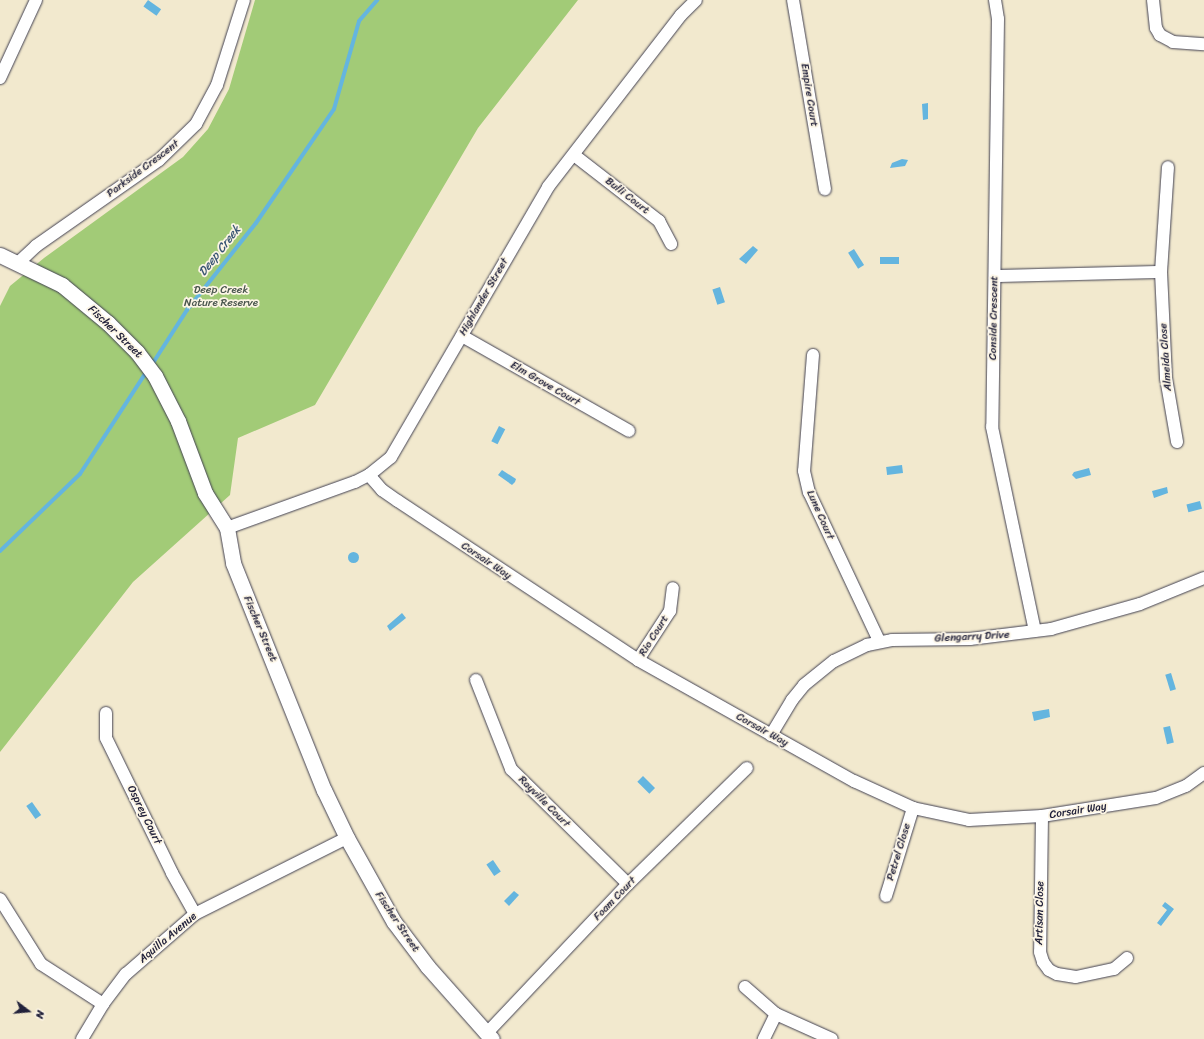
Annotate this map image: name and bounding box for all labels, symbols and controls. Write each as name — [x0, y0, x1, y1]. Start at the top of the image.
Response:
street label: Empire Court — [797, 62, 821, 128]
street label: Parkside Crescent — [104, 137, 182, 201]
street label: Bulli Court — [602, 175, 652, 217]
water label: Deep Creek — [196, 223, 244, 279]
street label: Highlander Street — [456, 256, 512, 338]
street label: Conside Crescent — [987, 276, 1001, 360]
park label: Deep Creek Nature Reserve — [184, 284, 258, 310]
street label: Fischer Street — [85, 303, 145, 361]
street label: Almeida Close — [1157, 323, 1175, 391]
street label: Elm Grove Court — [508, 359, 582, 409]
street label: Lune Court — [803, 488, 837, 542]
street label: Corsair Way — [458, 539, 514, 583]
street label: Fischer Street — [240, 594, 280, 664]
street label: Rio Court — [636, 613, 672, 659]
street label: Glengarry Drive — [934, 628, 1010, 646]
street label: Corsair Way — [734, 710, 790, 750]
street label: Rayville Court — [515, 773, 573, 831]
street label: Osprey Court — [124, 783, 164, 847]
street label: Corsair Way — [1048, 800, 1108, 822]
street label: Petrel Close — [884, 822, 914, 882]
street label: Foam Court — [591, 874, 639, 924]
street label: Artisan Close — [1033, 881, 1047, 945]
street label: Fischer Street — [372, 889, 422, 955]
street label: Aquilla Avenue — [136, 910, 200, 966]
north arrow — [8, 991, 48, 1031]
text: N — [30, 1008, 50, 1021]

